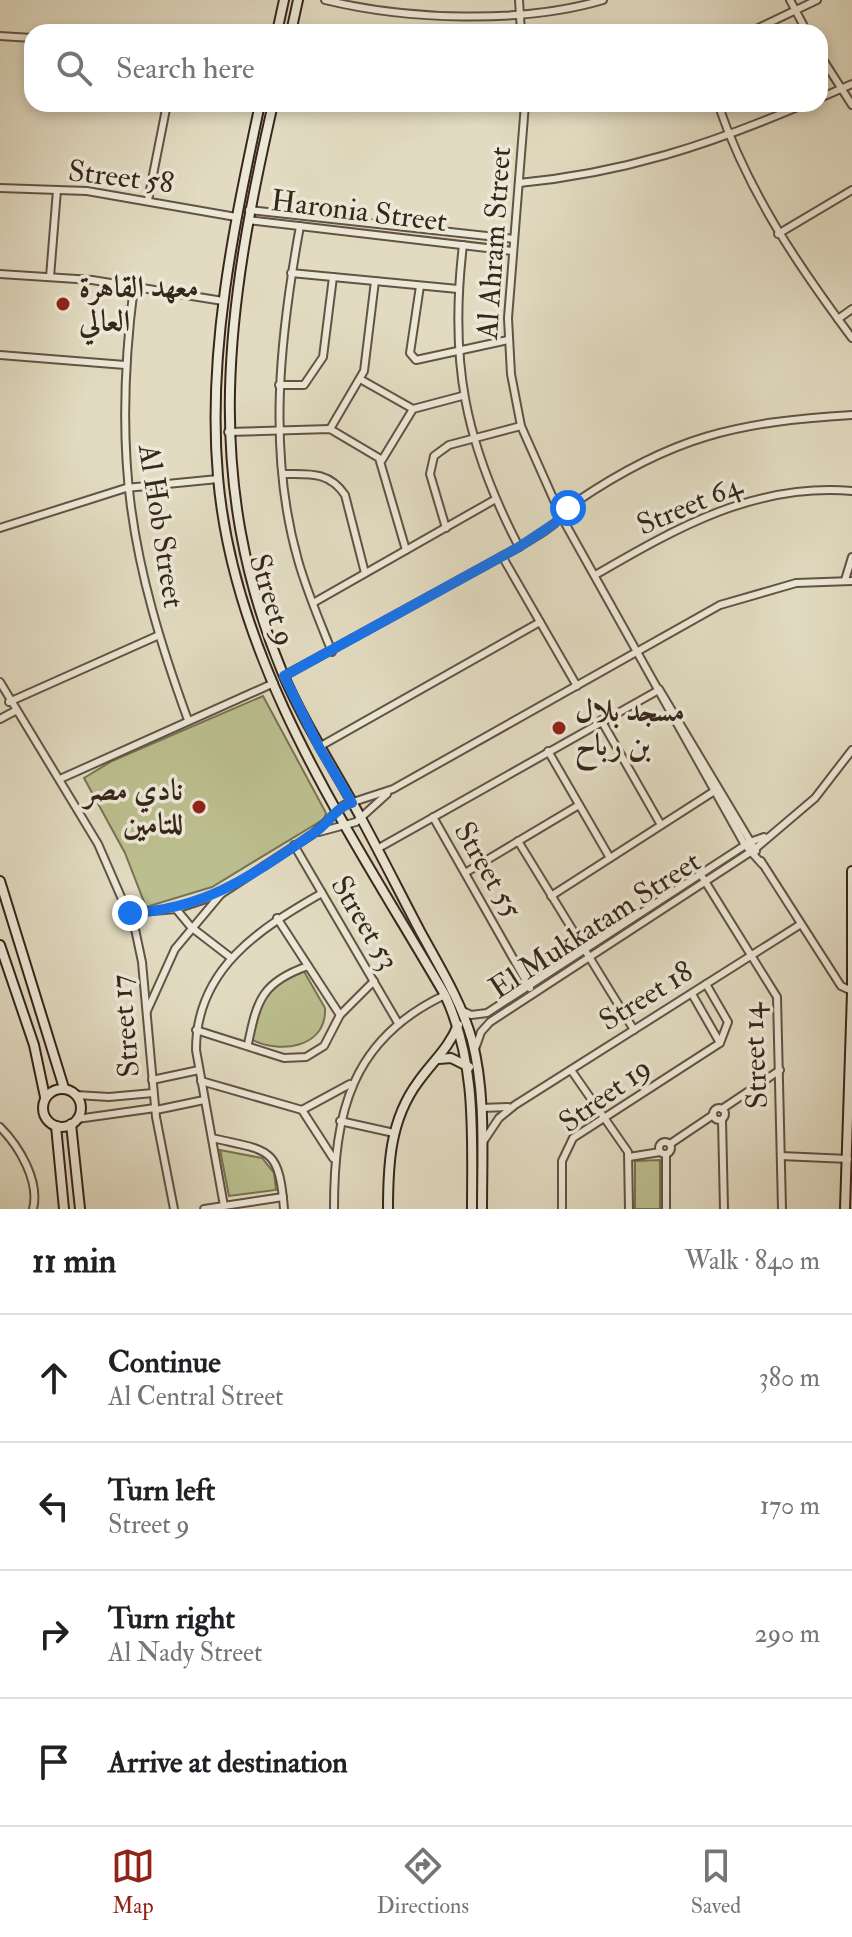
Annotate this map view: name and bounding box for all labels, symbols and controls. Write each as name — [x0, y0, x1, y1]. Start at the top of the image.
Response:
search box — [24, 24, 828, 112]
icon: search — [52, 46, 96, 90]
text: Search here — [116, 50, 255, 87]
street label: Al Ahram Street — [469, 145, 519, 342]
street label: Street 58 — [66, 152, 176, 202]
street label: Haronia Street — [269, 182, 449, 240]
place label: معهد القاهرة العالي — [78, 269, 199, 346]
marker: معهد القاهرة العالي — [54, 295, 72, 313]
street label: Al Hob Street — [130, 441, 192, 611]
street label: Street 64 — [631, 466, 748, 544]
route start — [550, 490, 586, 526]
street label: Street 9 — [241, 550, 303, 650]
place label: مسجد بلال بن رباح — [575, 693, 685, 772]
marker: مسجد بلال بن رباح — [550, 719, 568, 737]
place label: نادي مصر للتامين — [81, 772, 183, 843]
marker: نادي مصر للتامين — [190, 798, 208, 816]
street label: Street 55 — [446, 815, 531, 925]
street label: El Mukkatam Street — [482, 843, 708, 1007]
street label: Street 53 — [323, 869, 407, 977]
route end — [112, 895, 148, 931]
street label: Street 18 — [592, 953, 700, 1039]
street label: Street 17 — [102, 973, 148, 1079]
street label: Street 14 — [734, 1001, 776, 1110]
street label: Street 19 — [552, 1049, 658, 1141]
text: 11 min — [32, 1240, 116, 1283]
text: Walk · 840 m — [685, 1245, 820, 1277]
text: Continue — [108, 1344, 221, 1381]
icon: ahead — [32, 1356, 76, 1400]
text: 380 m — [759, 1362, 820, 1394]
text: Al Central Street — [108, 1381, 283, 1413]
text: Turn left — [108, 1472, 215, 1509]
icon: left — [32, 1484, 76, 1528]
text: 170 m — [760, 1490, 820, 1522]
text: Street 9 — [108, 1509, 189, 1541]
text: Turn right — [108, 1600, 235, 1637]
icon: right — [32, 1612, 76, 1656]
text: 290 m — [755, 1618, 820, 1650]
text: Al Nady Street — [108, 1637, 262, 1669]
icon: arrive — [32, 1740, 76, 1784]
text: Arrive at destination — [108, 1744, 348, 1781]
tab: Map — [111, 1844, 155, 1920]
tab: Directions — [377, 1844, 469, 1920]
tab: Saved — [691, 1844, 741, 1920]

